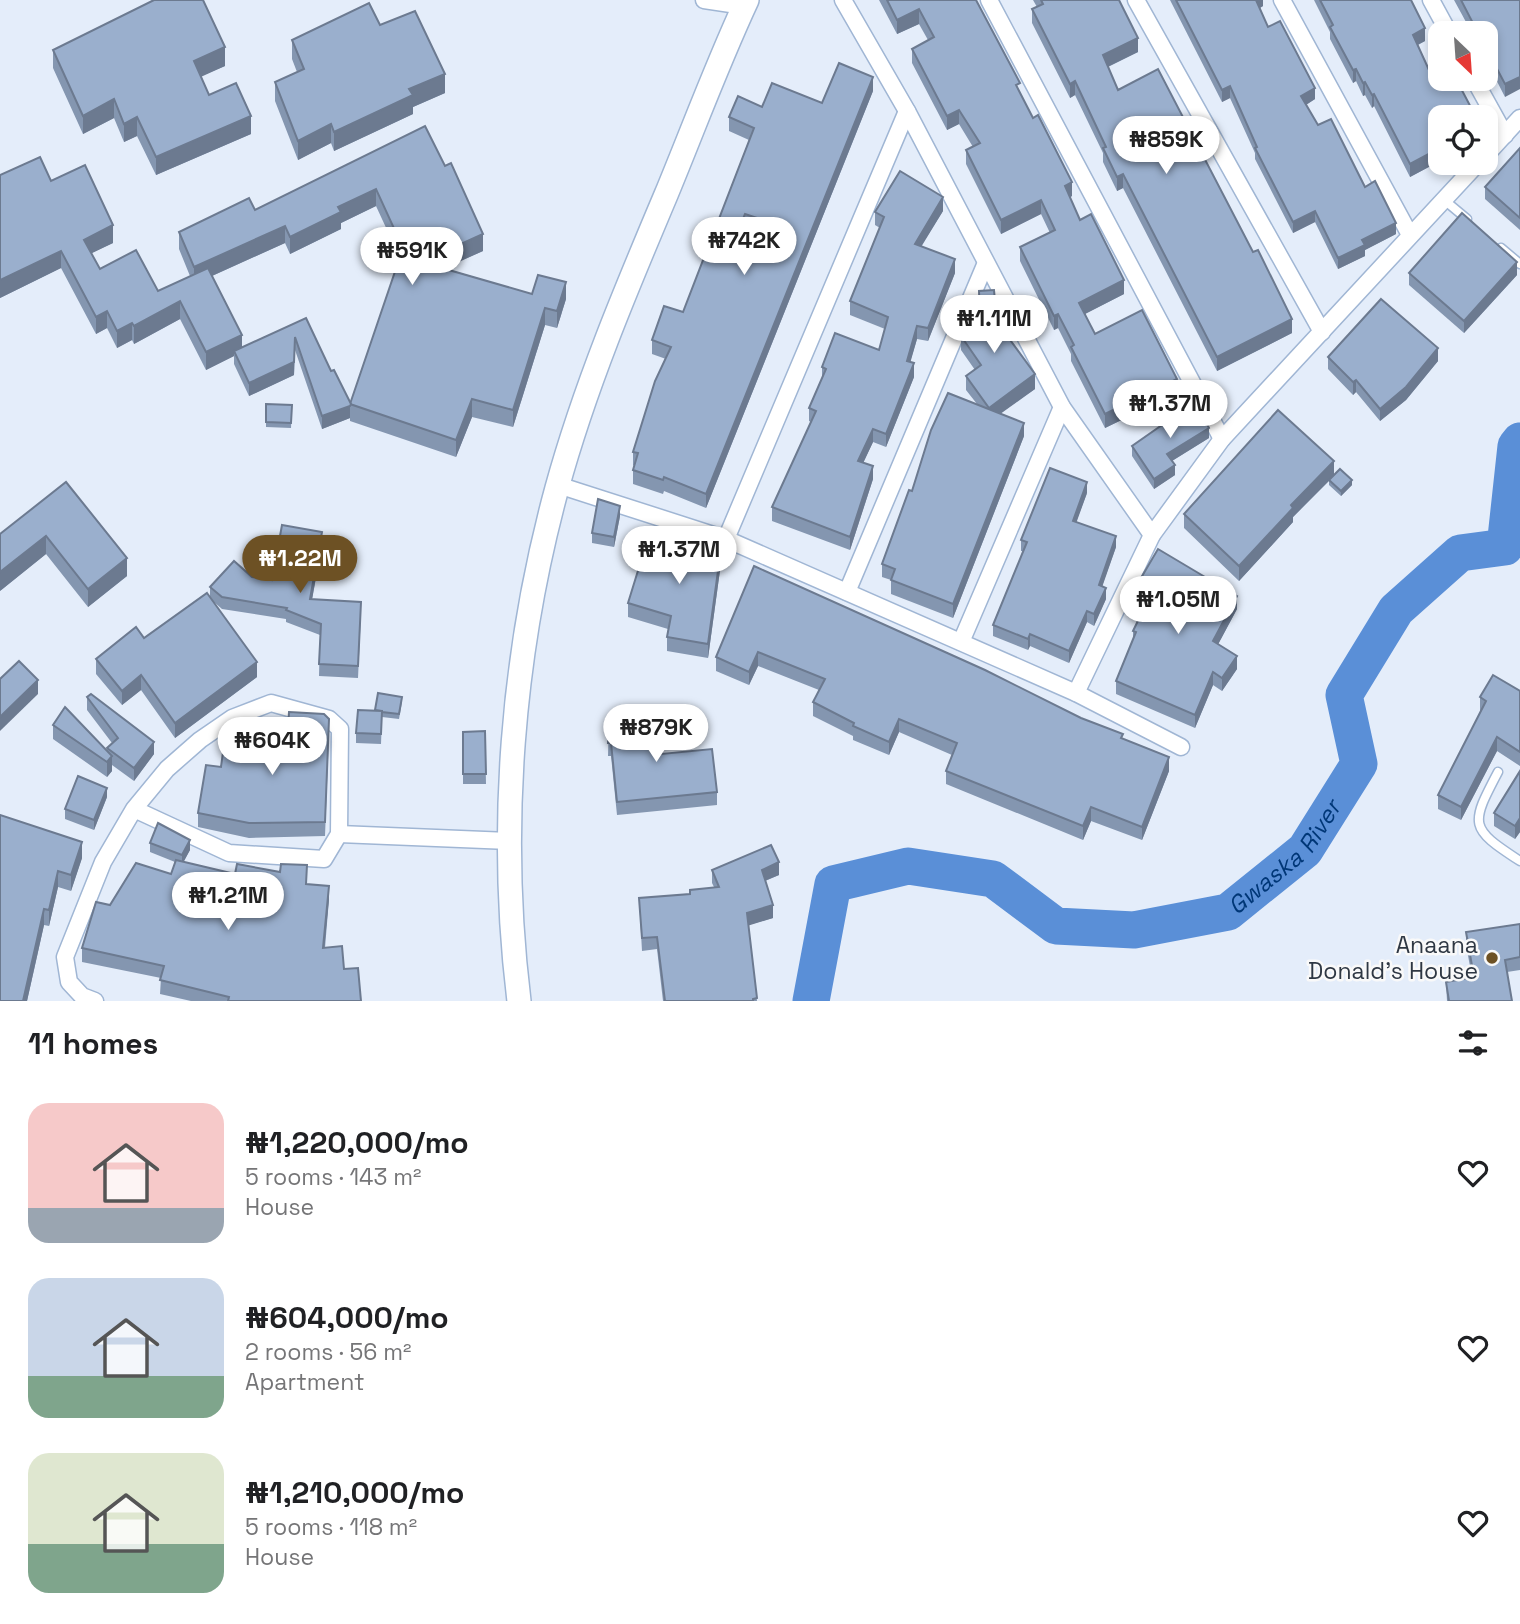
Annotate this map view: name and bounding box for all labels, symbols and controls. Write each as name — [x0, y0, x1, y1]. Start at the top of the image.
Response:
north arrow — [1428, 21, 1498, 91]
map controls — [1428, 21, 1498, 175]
button: locate — [1428, 105, 1498, 175]
pin: ₦859K — [1117, 116, 1215, 176]
text: ₦859K — [1129, 124, 1203, 154]
pin: ₦742K — [695, 218, 793, 277]
text: ₦742K — [708, 225, 780, 255]
pin: ₦591K — [363, 228, 461, 287]
text: ₦591K — [376, 235, 448, 265]
pin: ₦1.11M — [937, 296, 1051, 355]
text: ₦1.11M — [956, 303, 1032, 333]
pin: ₦1.37M — [1113, 380, 1227, 440]
text: ₦1.37M — [1129, 388, 1211, 418]
pin: ₦1.37M — [622, 526, 736, 586]
text: ₦1.37M — [638, 534, 720, 564]
pin: ₦1.22M — [243, 536, 357, 595]
text: ₦1.22M — [258, 543, 342, 573]
pin: ₦1.05M — [1121, 576, 1235, 636]
text: ₦1.05M — [1136, 584, 1220, 614]
pin: ₦879K — [607, 704, 705, 764]
text: ₦879K — [619, 712, 693, 742]
pin: ₦604K — [223, 718, 321, 777]
text: ₦604K — [234, 725, 310, 755]
water label: Gwaska River — [1221, 792, 1349, 921]
pin: ₦1.21M — [171, 872, 285, 932]
text: ₦1.21M — [188, 880, 268, 910]
place label: Anaana Donald's House — [1308, 930, 1478, 986]
marker: Anaana Donald's House — [1484, 950, 1500, 966]
text: 11 homes — [28, 1024, 158, 1063]
icon: filters — [1454, 1024, 1492, 1062]
text: ₦1,220,000/mo — [245, 1123, 469, 1162]
icon: home — [84, 1131, 168, 1215]
icon: heart — [1454, 1154, 1492, 1192]
text: 5 rooms · 143 m² — [245, 1162, 421, 1192]
text: House — [245, 1192, 314, 1222]
text: ₦604,000/mo — [245, 1298, 449, 1337]
icon: home — [84, 1306, 168, 1390]
icon: heart — [1454, 1329, 1492, 1367]
text: 2 rooms · 56 m² — [245, 1337, 411, 1367]
text: Apartment — [245, 1367, 365, 1397]
text: ₦1,210,000/mo — [245, 1473, 464, 1512]
icon: home — [84, 1481, 168, 1565]
icon: heart — [1454, 1504, 1492, 1542]
text: 5 rooms · 118 m² — [245, 1512, 417, 1542]
text: House — [245, 1542, 314, 1572]

